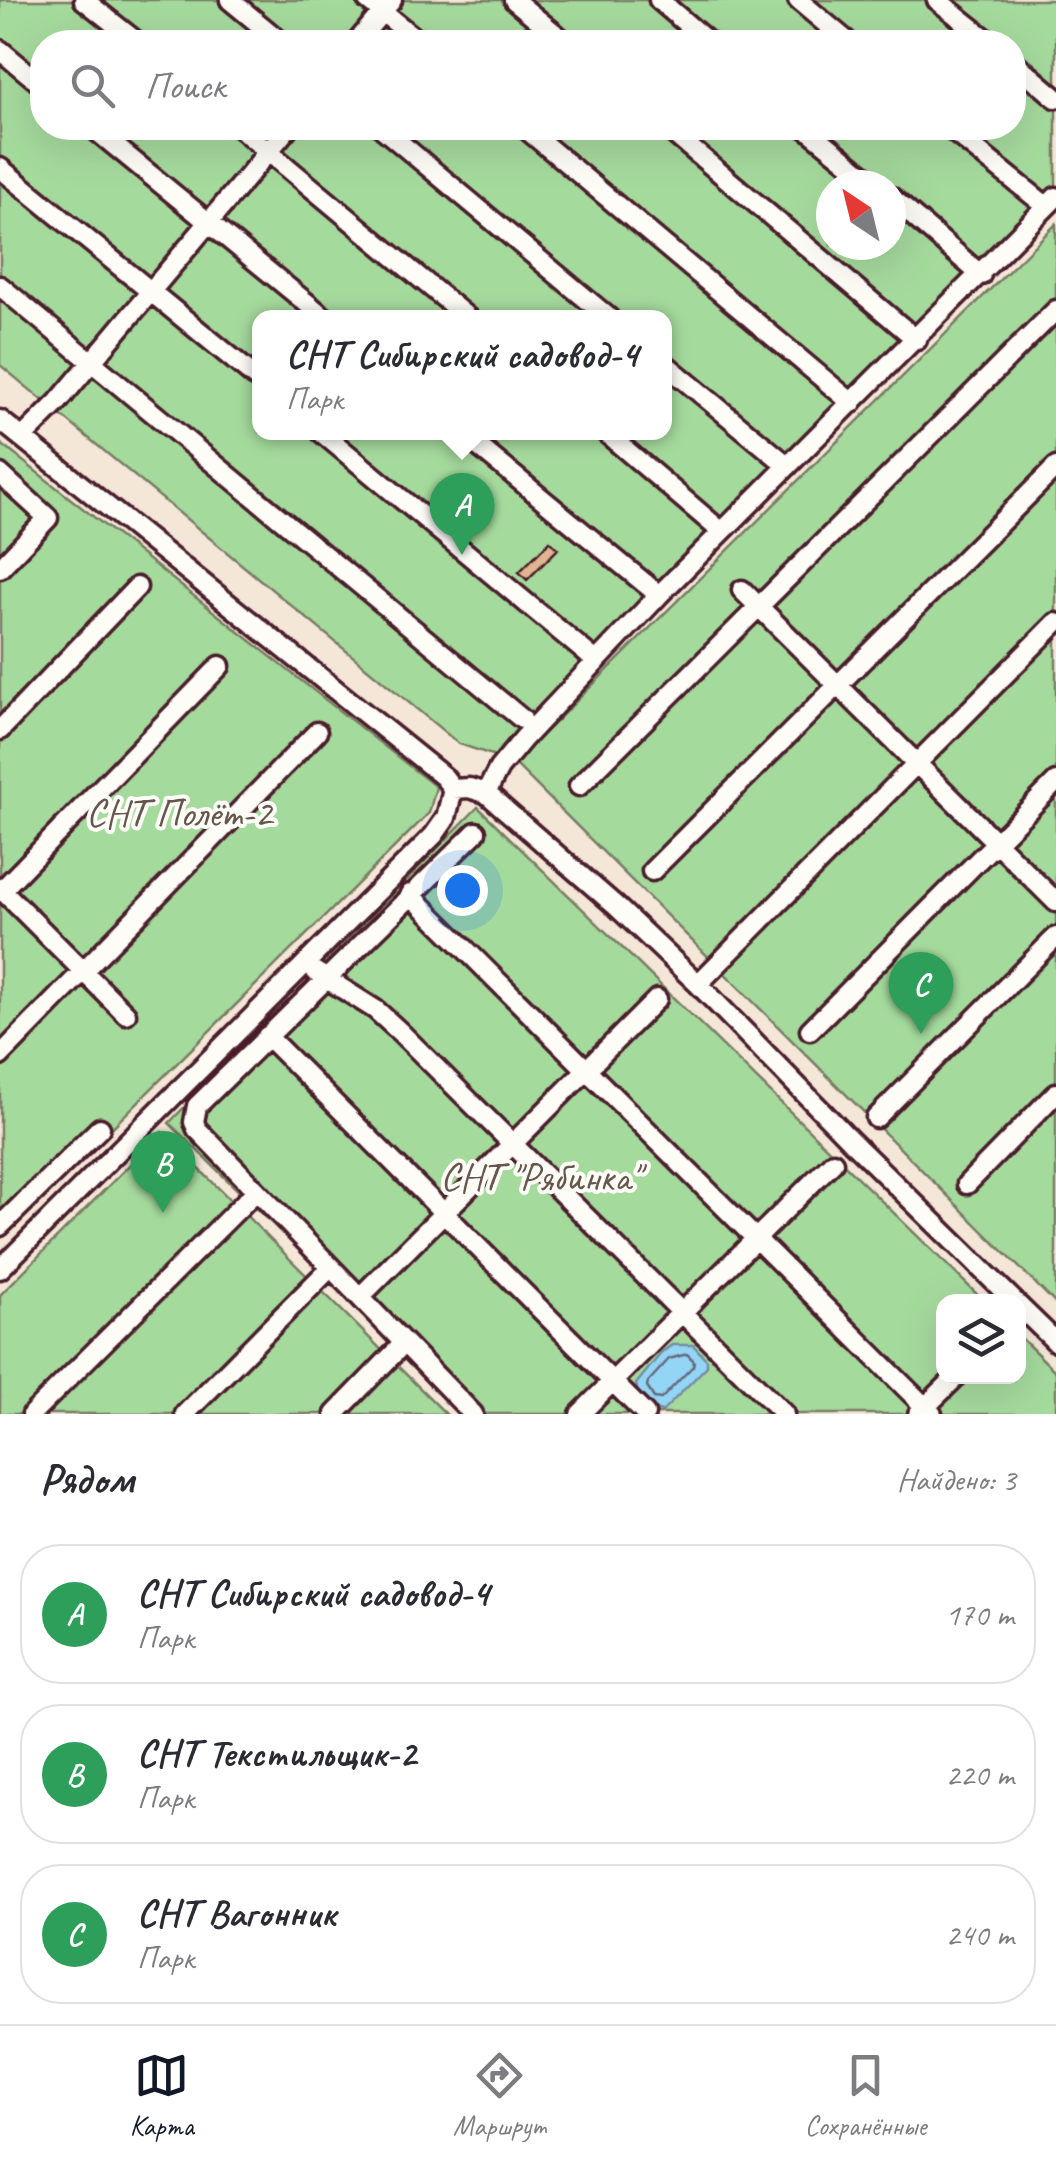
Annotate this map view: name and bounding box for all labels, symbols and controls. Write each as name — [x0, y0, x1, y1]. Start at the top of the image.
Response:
search box — [30, 30, 1026, 140]
icon: search — [65, 58, 120, 113]
text: Поиск — [145, 62, 225, 109]
north arrow — [816, 170, 906, 260]
popup — [252, 310, 672, 440]
text: СНТ Сибирский садовод-4 — [286, 331, 638, 378]
text: Парк — [286, 378, 343, 419]
pin: A — [430, 472, 494, 555]
park label: СНТ Полёт-2 — [86, 788, 275, 838]
your location — [437, 865, 488, 916]
pin: C — [888, 952, 954, 1034]
pin: B — [130, 1130, 196, 1213]
park label: СНТ "Рябинка" — [440, 1152, 647, 1202]
map controls — [936, 1294, 1026, 1384]
button: layers — [936, 1294, 1026, 1384]
text: Рядом — [40, 1453, 134, 1506]
text: Найдено: 3 — [897, 1459, 1016, 1500]
text: СНТ Сибирский садовод-4 — [137, 1570, 489, 1617]
text: A — [66, 1594, 83, 1635]
text: 170 m — [945, 1594, 1014, 1635]
text: Парк — [137, 1617, 194, 1658]
text: СНТ Текстильщик-2 — [137, 1730, 416, 1777]
text: B — [66, 1754, 83, 1795]
text: 220 m — [945, 1754, 1014, 1795]
text: Парк — [137, 1777, 194, 1818]
text: СНТ Вагонник — [137, 1890, 335, 1937]
text: C — [67, 1914, 82, 1955]
text: 240 m — [945, 1914, 1014, 1955]
text: Парк — [137, 1937, 194, 1978]
tab: Карта — [130, 2048, 194, 2143]
tab: Маршрут — [453, 2048, 545, 2143]
tab: Сохранённые — [805, 2048, 926, 2143]

